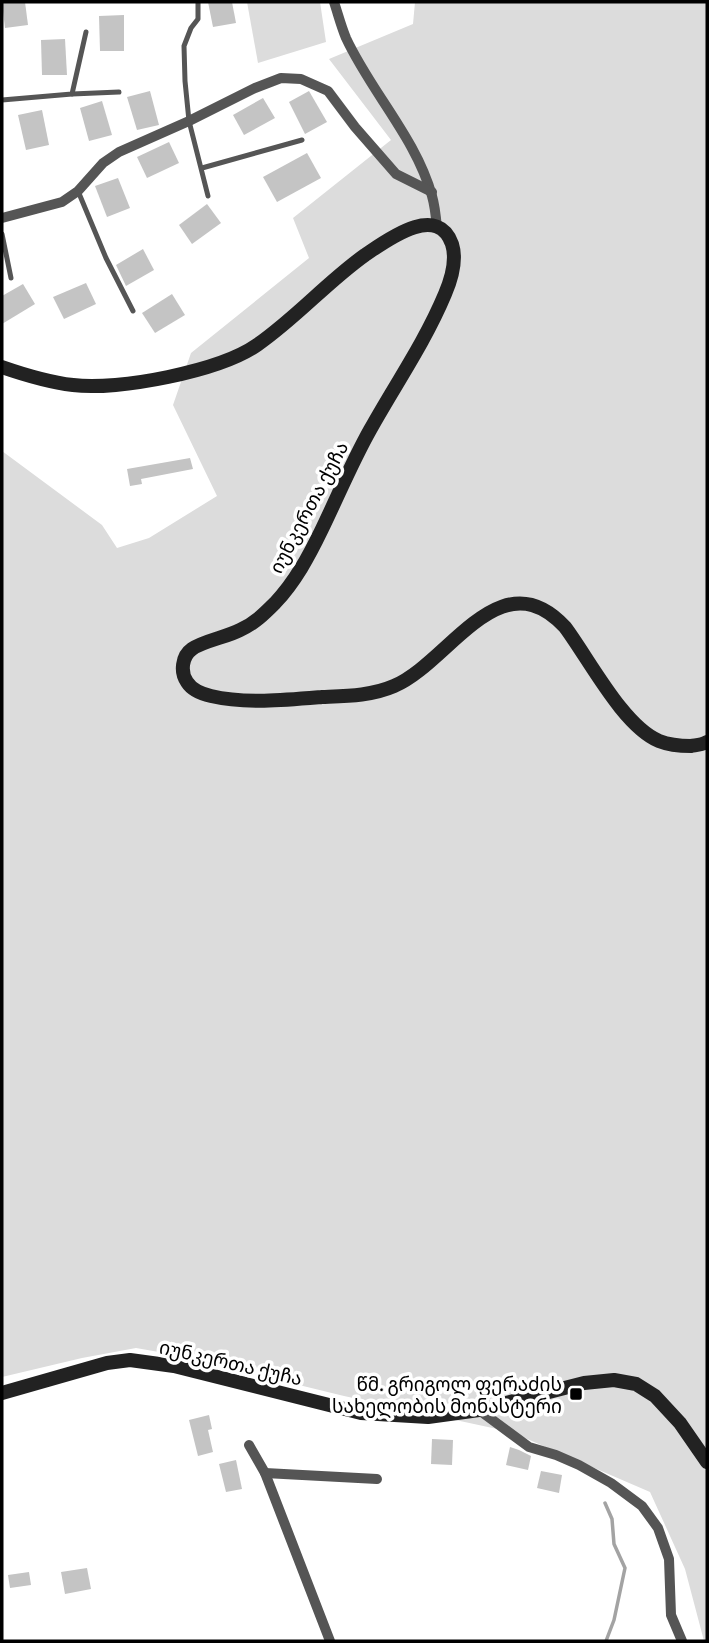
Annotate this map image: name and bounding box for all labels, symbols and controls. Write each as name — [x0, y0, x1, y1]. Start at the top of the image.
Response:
street label: იუნკერთა ქუჩა — [264, 437, 353, 577]
street label: იუნკერთა ქუჩა — [157, 1334, 305, 1391]
place label: წმ. გრიგოლ ფერაძის სახელობის მონასტერი — [332, 1372, 562, 1419]
marker: წმ. გრიგოლ ფერაძის სახელობის მონასტერი — [568, 1386, 584, 1402]

